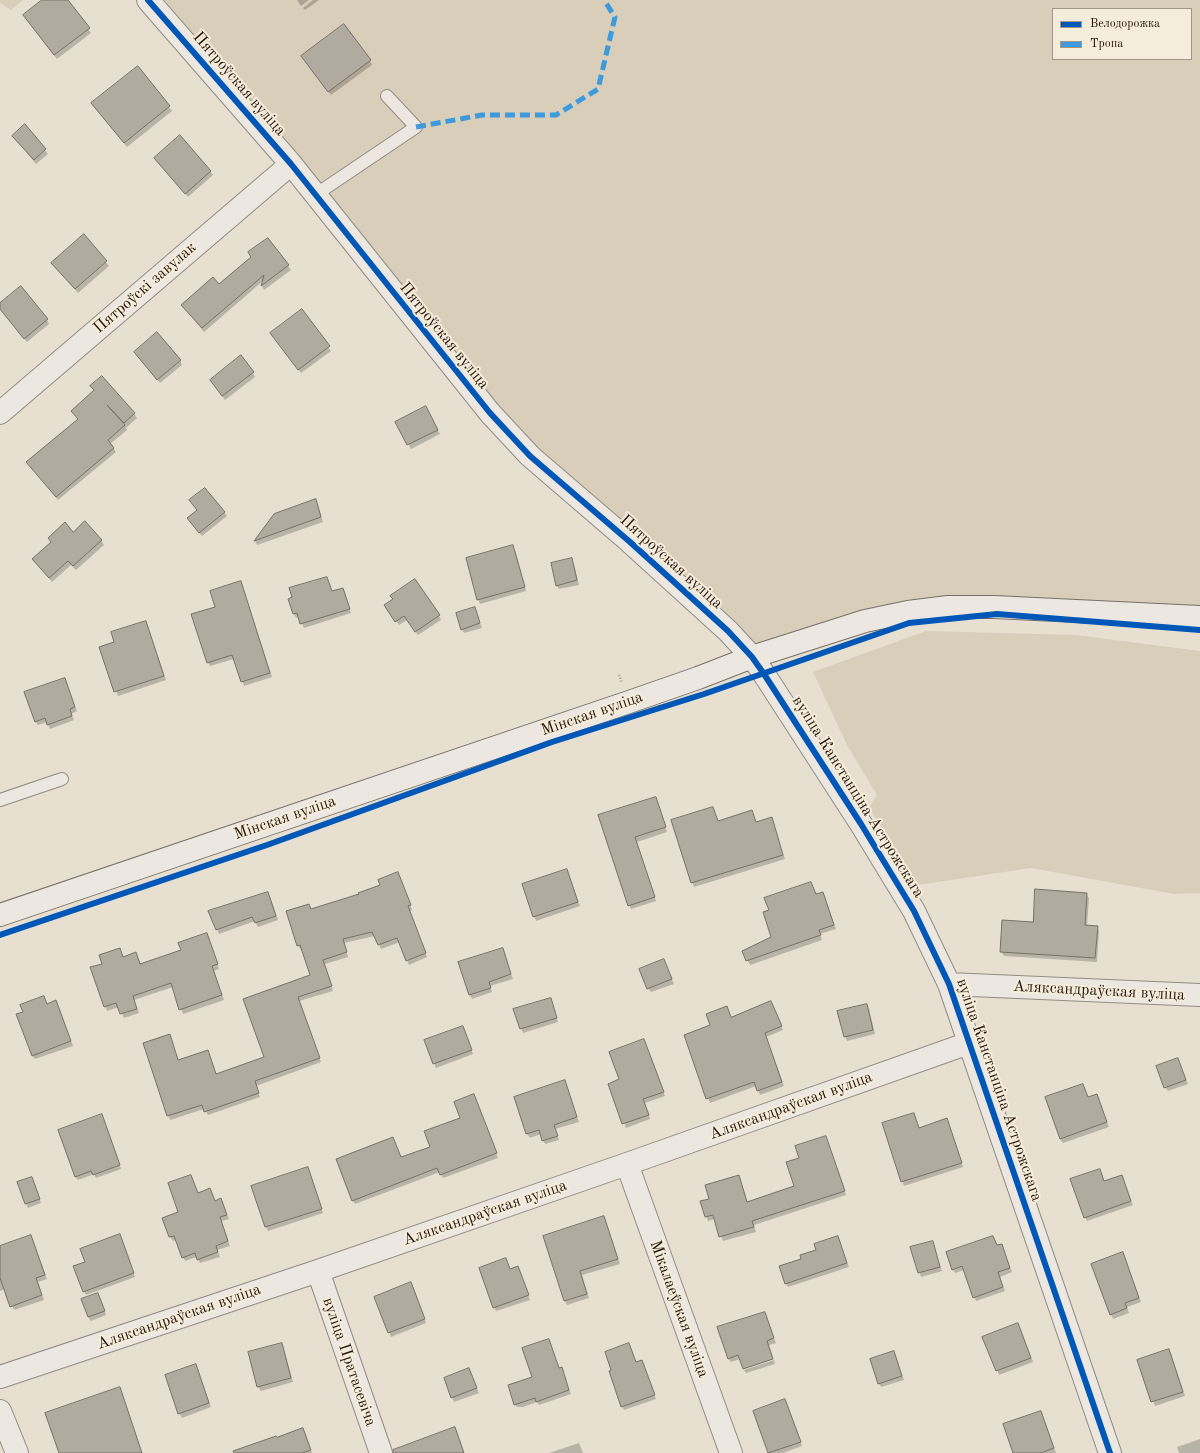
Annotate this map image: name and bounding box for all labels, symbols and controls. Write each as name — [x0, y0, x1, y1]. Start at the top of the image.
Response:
legend — [1052, 8, 1192, 60]
text: Велодорожка — [1090, 18, 1160, 30]
street label: Пятроўская вуліца — [188, 28, 290, 140]
text: Тропа — [1090, 38, 1123, 50]
street label: Пятроўскі завулак — [90, 238, 200, 338]
street label: Пятроўская вуліца — [395, 279, 493, 393]
street label: Пятроўская вуліца — [616, 511, 726, 613]
street label: Мінская вуліца — [539, 688, 645, 740]
street label: вуліца Канстанціна Астрожскага — [788, 693, 928, 901]
street label: Мінская вуліца — [232, 792, 338, 844]
street label: вуліца Канстанціна Астрожскага — [952, 976, 1046, 1204]
street label: Аляксандраўская вуліца — [1013, 977, 1185, 1005]
street label: Аляксандраўская вуліца — [707, 1068, 875, 1144]
street label: Аляксандраўская вуліца — [401, 1176, 569, 1250]
street label: Мікалаеўская вуліца — [645, 1238, 713, 1380]
street label: Аляксандраўская вуліца — [95, 1280, 263, 1354]
street label: вуліца Пратасевіча — [318, 1295, 380, 1429]

